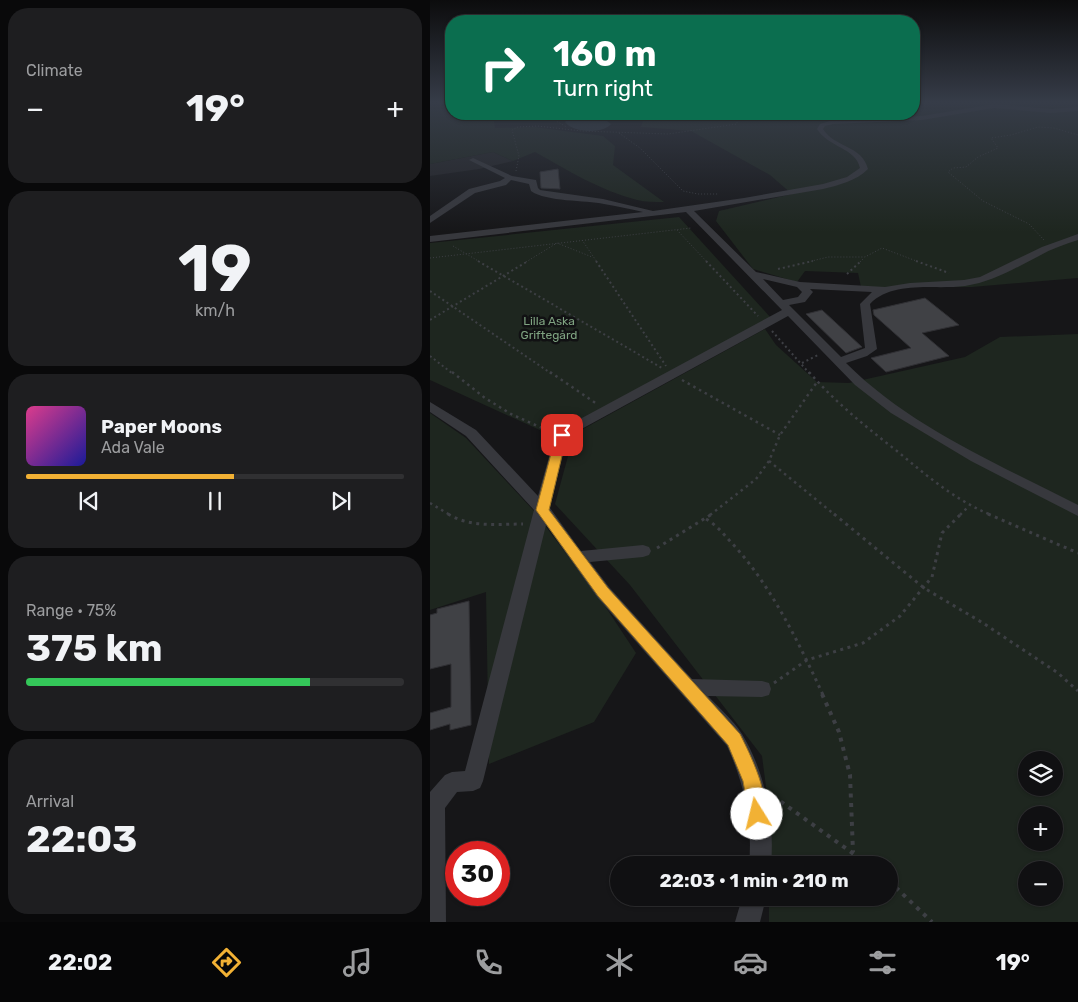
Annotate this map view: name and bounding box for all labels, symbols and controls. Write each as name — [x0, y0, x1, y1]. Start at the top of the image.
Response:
text: 160 m — [553, 33, 657, 75]
icon: right — [470, 35, 535, 100]
text: Climate — [26, 61, 83, 80]
text: Turn right — [553, 75, 653, 102]
text: 19° — [186, 85, 245, 131]
text: − — [26, 92, 44, 125]
text: + — [387, 92, 404, 125]
text: 19 — [178, 230, 252, 307]
text: km/h — [195, 301, 235, 320]
park label: Lilla Aska Griftegård — [520, 314, 578, 342]
pin — [541, 414, 583, 456]
text: Paper Moons — [101, 415, 222, 438]
icon: arrive — [548, 421, 576, 449]
text: Ada Vale — [101, 438, 165, 457]
icon: previous — [75, 487, 103, 515]
icon: pause — [201, 487, 229, 515]
icon: next — [327, 487, 355, 515]
text: Range · 75% — [26, 601, 117, 620]
text: 375 km — [26, 625, 163, 671]
map controls — [1018, 751, 1063, 906]
button: layers — [1018, 751, 1063, 796]
position arrow — [730, 787, 782, 839]
text: Arrival — [26, 792, 74, 811]
button: + — [1018, 806, 1063, 851]
text: 22:03 — [26, 816, 137, 862]
speed limit sign: 30 — [445, 841, 510, 906]
button: − — [1018, 861, 1063, 906]
text: 22:03 · 1 min · 210 m — [659, 869, 849, 892]
icon: directions — [209, 945, 244, 980]
icon: music — [340, 945, 375, 980]
icon: phone — [471, 945, 506, 980]
icon: climate — [602, 945, 637, 980]
icon: car — [733, 945, 768, 980]
icon: filters — [865, 945, 900, 980]
text: 22:02 — [48, 949, 112, 976]
text: 19° — [996, 949, 1030, 976]

